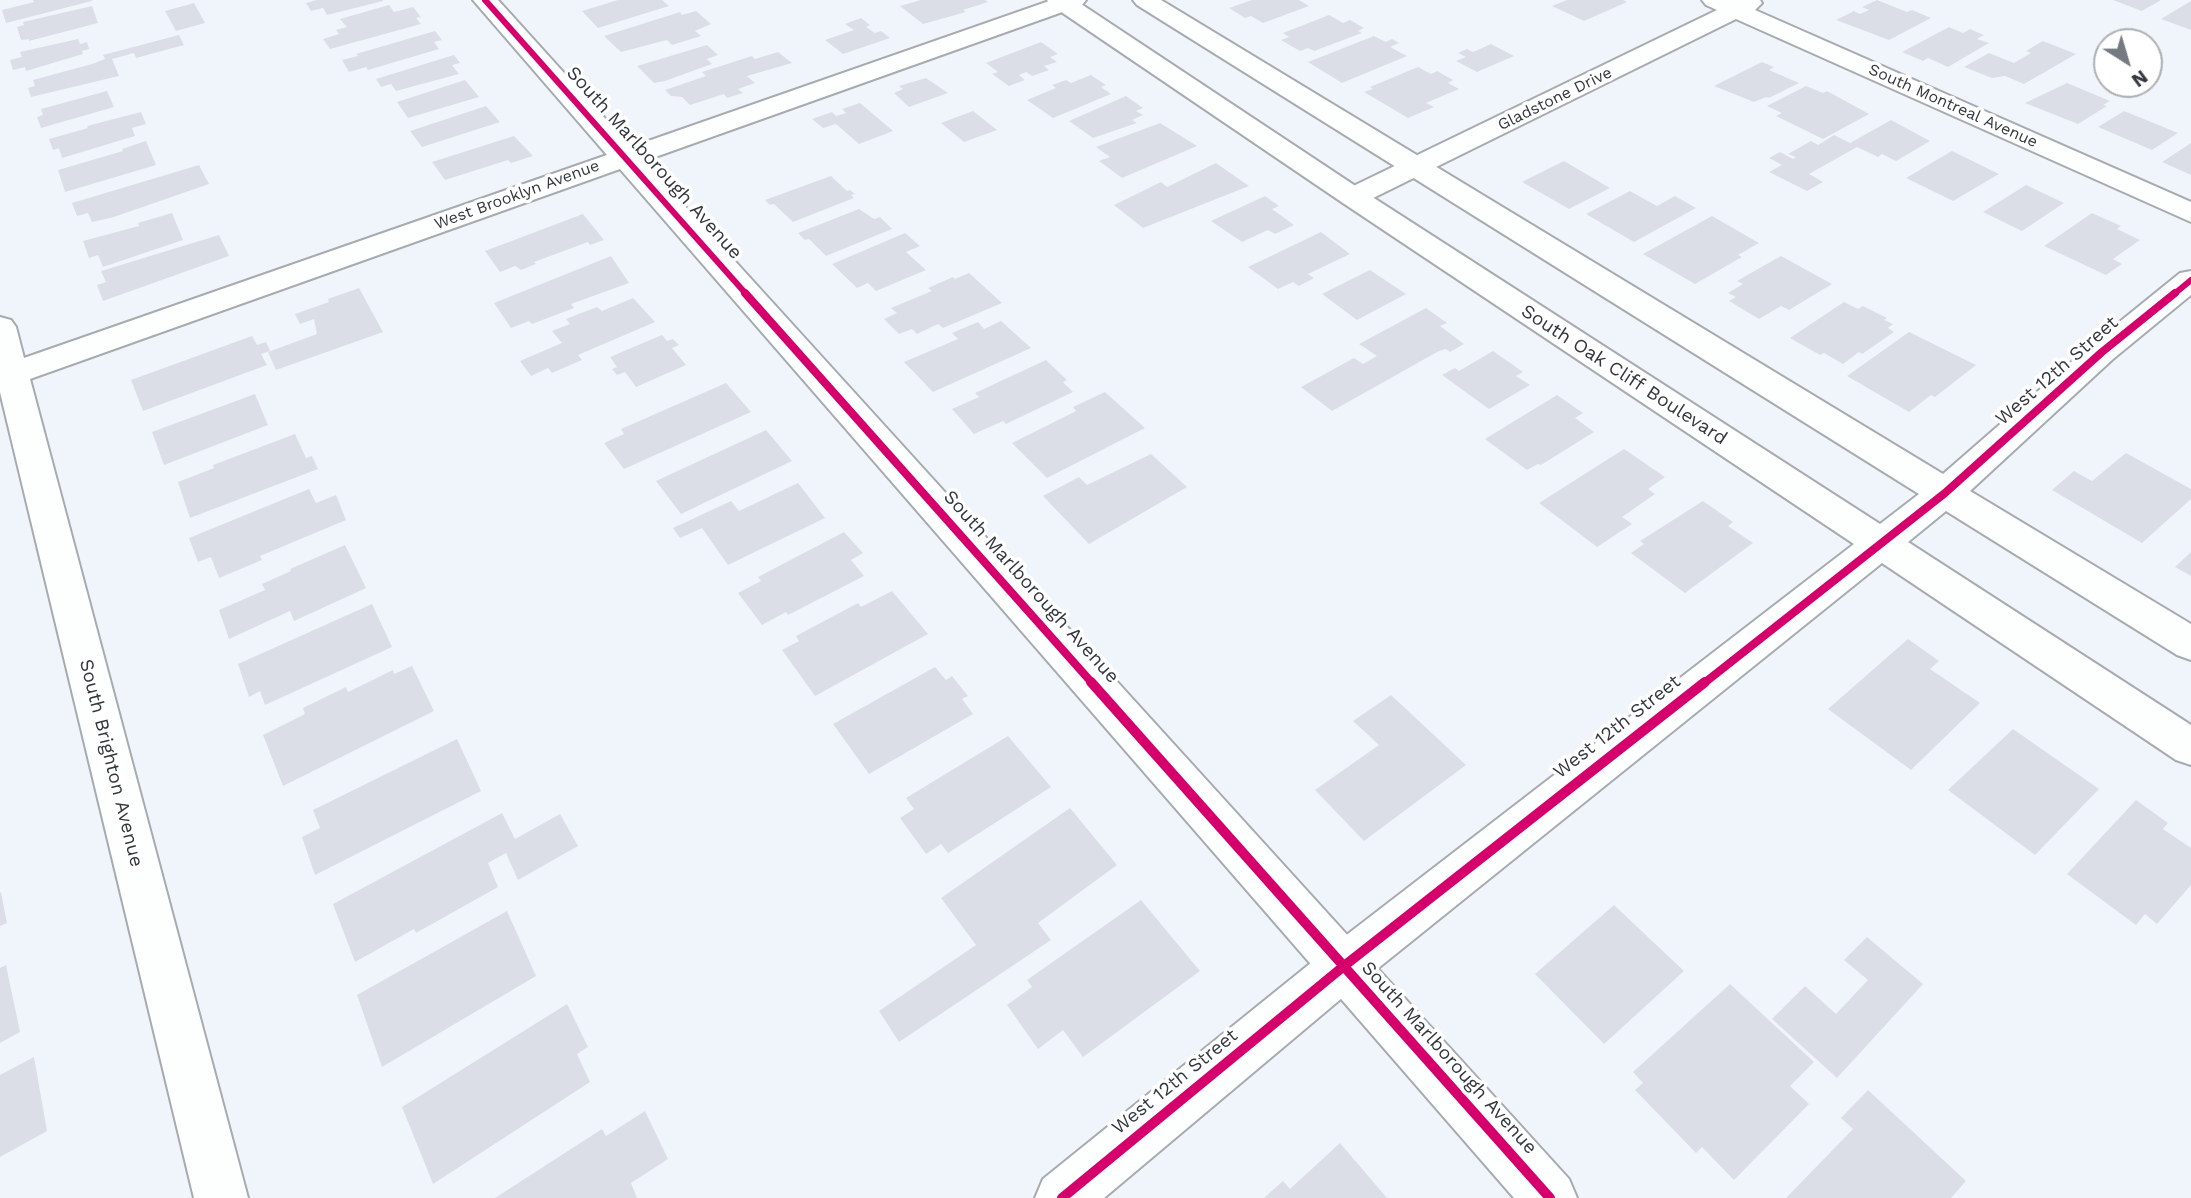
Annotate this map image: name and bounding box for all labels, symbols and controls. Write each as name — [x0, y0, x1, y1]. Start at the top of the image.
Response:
north arrow — [2093, 28, 2163, 98]
street label: South Montreal Avenue — [1866, 60, 2040, 152]
street label: South Marlborough Avenue — [561, 62, 747, 264]
street label: Gladstone Drive — [1495, 63, 1615, 135]
text: N — [2127, 65, 2152, 92]
street label: West Brooklyn Avenue — [432, 156, 602, 234]
street label: South Oak Cliff Boulevard — [1517, 300, 1731, 450]
street label: West 12th Street — [1991, 312, 2123, 430]
street label: South Marlborough Avenue — [938, 486, 1124, 688]
street label: South Brighton Avenue — [74, 657, 148, 869]
street label: West 12th Street — [1549, 670, 1685, 784]
street label: South Marlborough Avenue — [1356, 957, 1542, 1159]
street label: West 12th Street — [1108, 1024, 1242, 1140]

